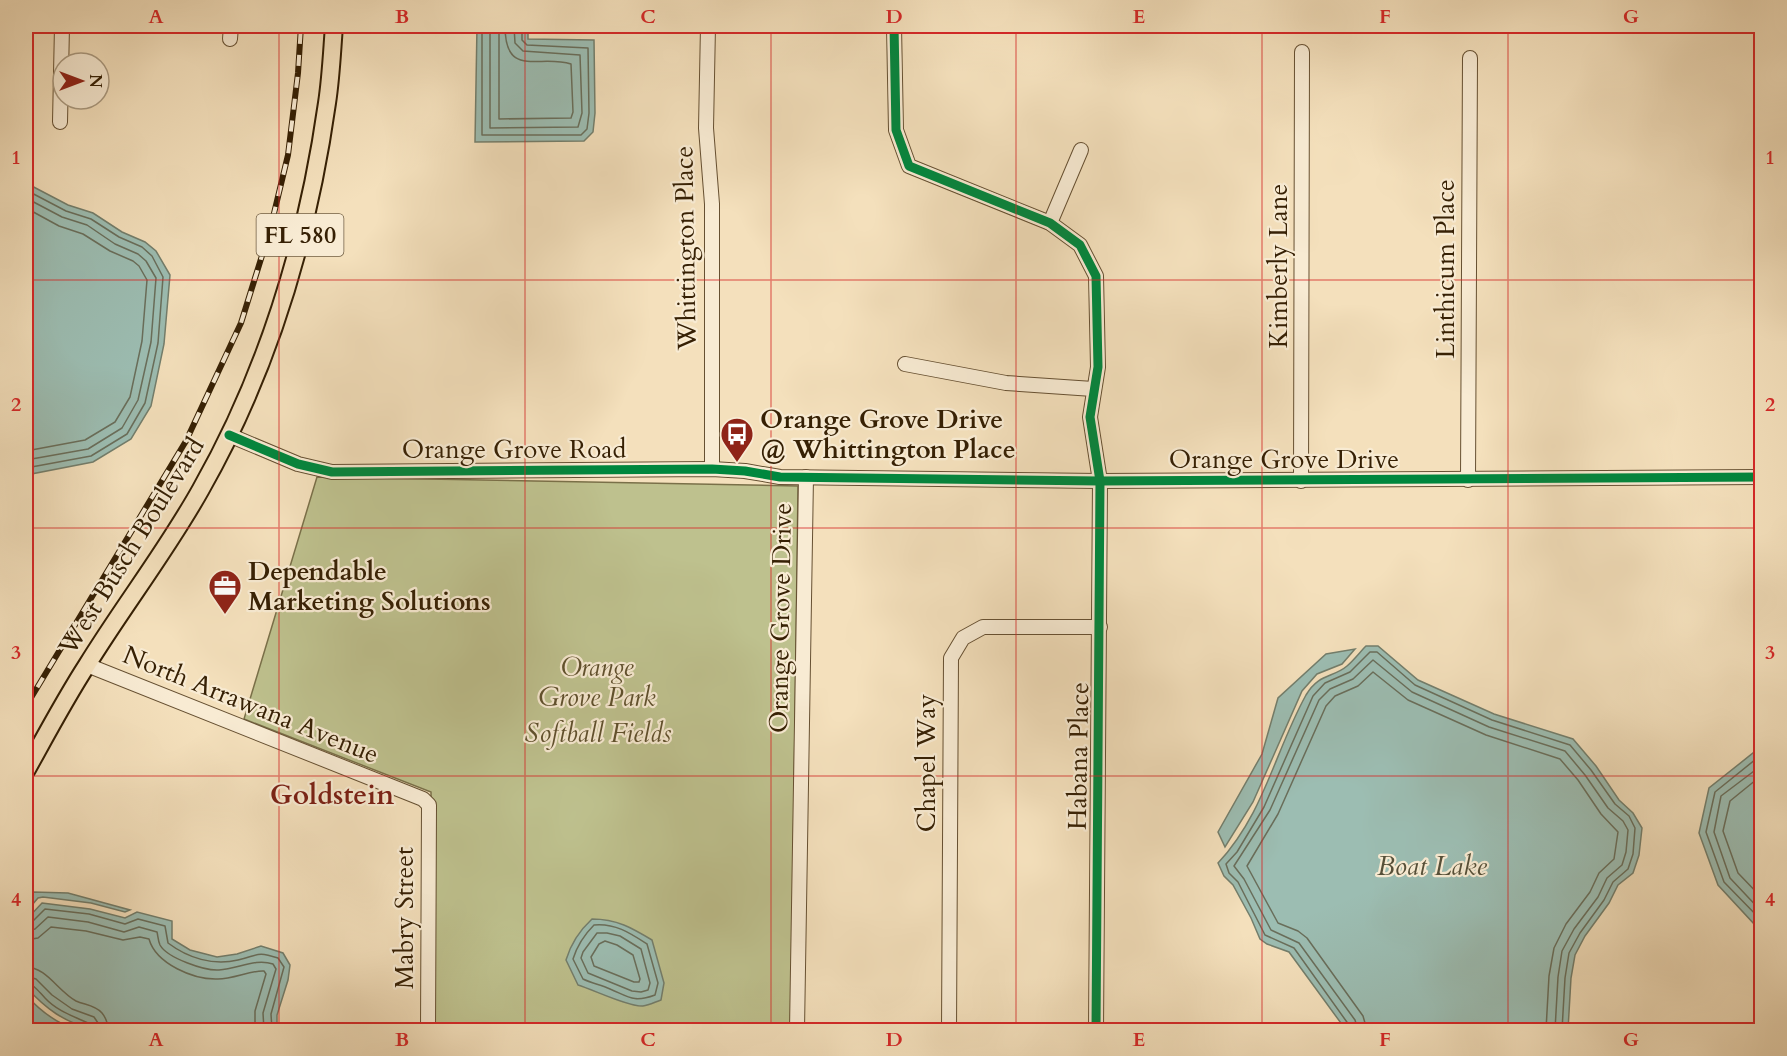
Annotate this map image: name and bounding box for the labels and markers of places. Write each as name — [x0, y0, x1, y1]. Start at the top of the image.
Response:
place label: Orange Grove Drive @ Whittington Place — [760, 402, 1016, 467]
bus stop icon: Orange Grove Drive @ Whittington Place — [719, 416, 755, 463]
place label: Dependable Marketing Solutions — [248, 554, 491, 619]
office icon: Dependable Marketing Solutions — [207, 568, 243, 615]

